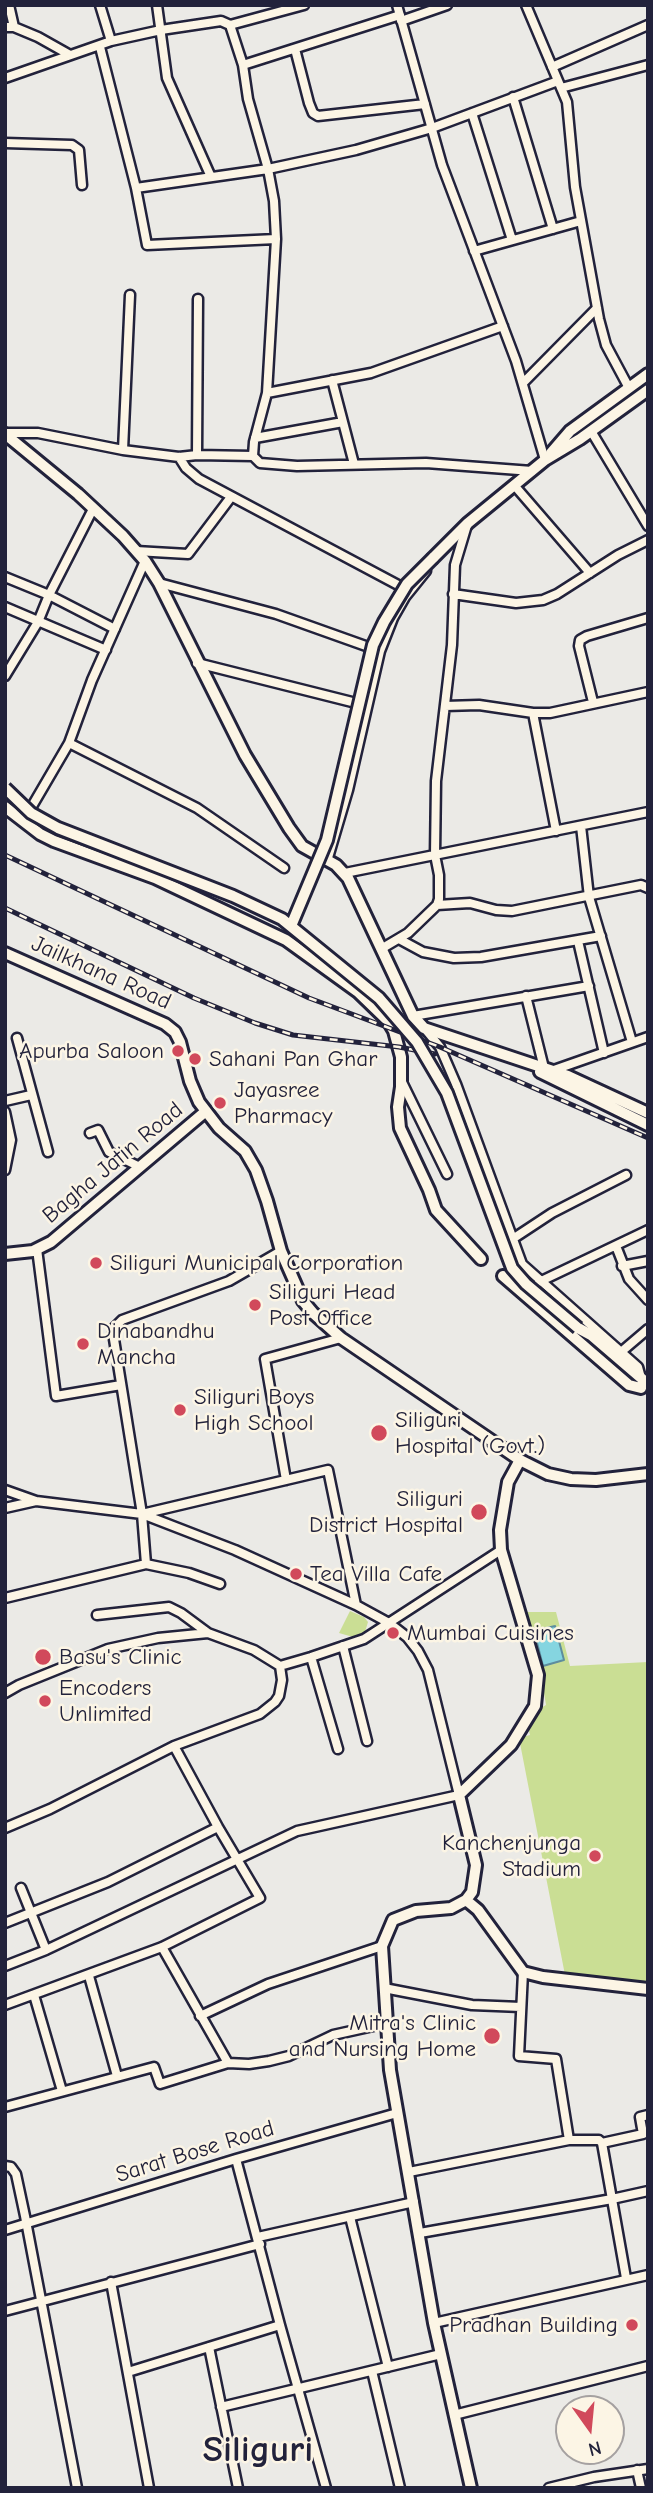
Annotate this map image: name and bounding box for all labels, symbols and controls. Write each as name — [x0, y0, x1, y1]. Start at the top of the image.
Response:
street label: Jailkhana Road — [27, 930, 175, 1016]
place label: Apurba Saloon — [19, 1037, 164, 1065]
marker: Apurba Saloon — [170, 1043, 186, 1059]
place label: Sahani Pan Ghar — [209, 1045, 377, 1073]
marker: Sahani Pan Ghar — [187, 1051, 203, 1067]
place label: Jayasree Pharmacy — [234, 1076, 332, 1130]
marker: Jayasree Pharmacy — [212, 1095, 228, 1111]
street label: Bagha Jatin Road — [37, 1096, 189, 1230]
place label: Siliguri Municipal Corporation — [110, 1249, 403, 1277]
marker: Siliguri Municipal Corporation — [88, 1255, 104, 1271]
place label: Siliguri Head Post Office — [269, 1278, 395, 1332]
marker: Siliguri Head Post Office — [247, 1297, 263, 1313]
place label: Dinabandhu Mancha — [97, 1317, 214, 1371]
marker: Dinabandhu Mancha — [75, 1336, 91, 1352]
place label: Siliguri Boys High School — [194, 1383, 314, 1437]
marker: Siliguri Boys High School — [172, 1402, 188, 1418]
place label: Siliguri Hospital (Govt.) — [395, 1406, 545, 1460]
marker: Siliguri Hospital (Govt.) — [369, 1423, 389, 1443]
place label: Siliguri District Hospital — [309, 1485, 463, 1539]
marker: Siliguri District Hospital — [469, 1502, 489, 1522]
place label: Tea Villa Cafe — [310, 1560, 442, 1588]
marker: Tea Villa Cafe — [288, 1566, 304, 1582]
place label: Mumbai Cuisines — [407, 1619, 574, 1647]
marker: Mumbai Cuisines — [385, 1625, 401, 1641]
place label: Basu's Clinic — [59, 1643, 182, 1671]
marker: Basu's Clinic — [33, 1647, 53, 1667]
place label: Encoders Unlimited — [59, 1674, 152, 1728]
marker: Encoders Unlimited — [37, 1693, 53, 1709]
place label: Kanchenjunga Stadium — [442, 1829, 581, 1883]
marker: Kanchenjunga Stadium — [587, 1848, 603, 1864]
place label: Mitra's Clinic and Nursing Home — [289, 2009, 476, 2063]
marker: Mitra's Clinic and Nursing Home — [482, 2026, 502, 2046]
street label: Sarat Bose Road — [113, 2115, 277, 2189]
place label: Pradhan Building — [449, 2311, 618, 2339]
marker: Pradhan Building — [624, 2317, 640, 2333]
north arrow — [555, 2395, 625, 2465]
district label: Siliguri — [203, 2429, 313, 2473]
text: N — [586, 2436, 604, 2461]

